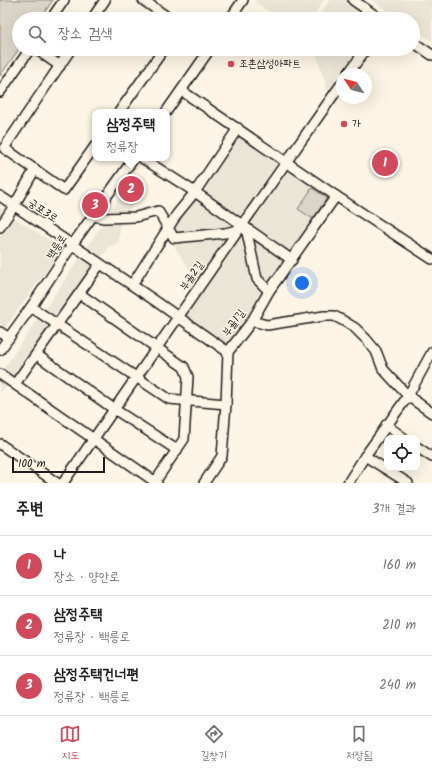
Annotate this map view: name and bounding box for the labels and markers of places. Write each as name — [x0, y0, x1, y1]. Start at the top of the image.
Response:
place label: 조촌삼성아파트 — [239, 55, 301, 73]
marker: 조촌삼성아파트 — [226, 59, 236, 69]
place label: 가 — [352, 115, 361, 133]
marker: 가 — [339, 119, 349, 129]
pin: 1 — [372, 148, 398, 178]
pin: 2 — [118, 174, 144, 204]
pin: 3 — [82, 190, 108, 220]

